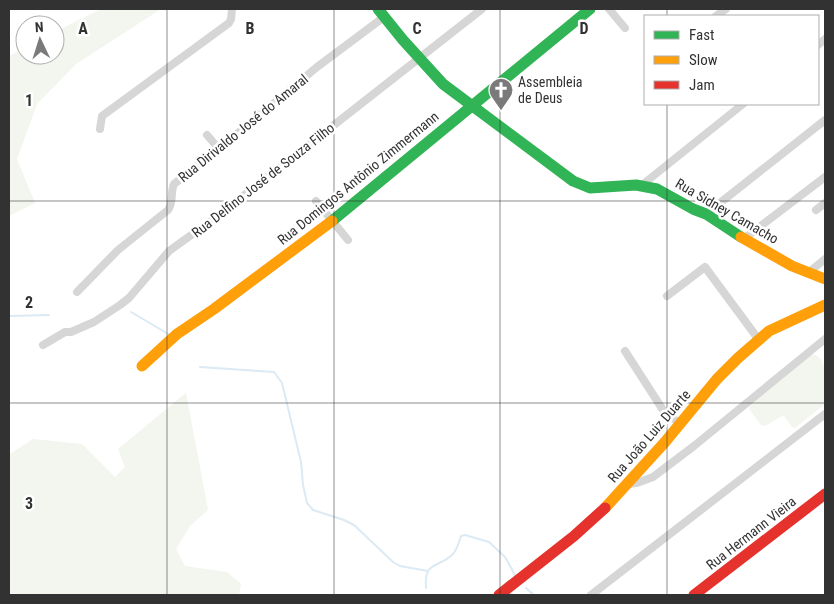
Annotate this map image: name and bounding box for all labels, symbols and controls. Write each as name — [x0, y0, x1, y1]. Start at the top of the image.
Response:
north arrow — [15, 15, 65, 65]
legend — [644, 15, 819, 105]
text: N — [34, 19, 44, 35]
text: A — [78, 19, 88, 38]
text: B — [246, 19, 255, 38]
text: C — [412, 19, 422, 38]
text: D — [579, 19, 589, 38]
text: Fast — [689, 26, 714, 44]
text: Slow — [689, 51, 718, 69]
street label: Rua Dirivaldo José do Amaral — [175, 71, 311, 185]
place label: Assembleia de Deus — [518, 74, 583, 106]
text: Jam — [689, 76, 715, 94]
church icon: Assembleia de Deus — [488, 77, 514, 111]
text: 1 — [25, 91, 33, 110]
street label: Rua Domingos Antônio Zimmermann — [274, 108, 442, 248]
street label: Rua Delfino José de Souza Filho — [189, 119, 337, 241]
street label: Rua Sidney Camacho — [673, 175, 781, 247]
text: 2 — [25, 293, 33, 312]
street label: Rua João Luiz Duarte — [604, 386, 694, 486]
street label: Rua Hermann Vieira — [703, 493, 799, 573]
text: 3 — [25, 494, 33, 513]

